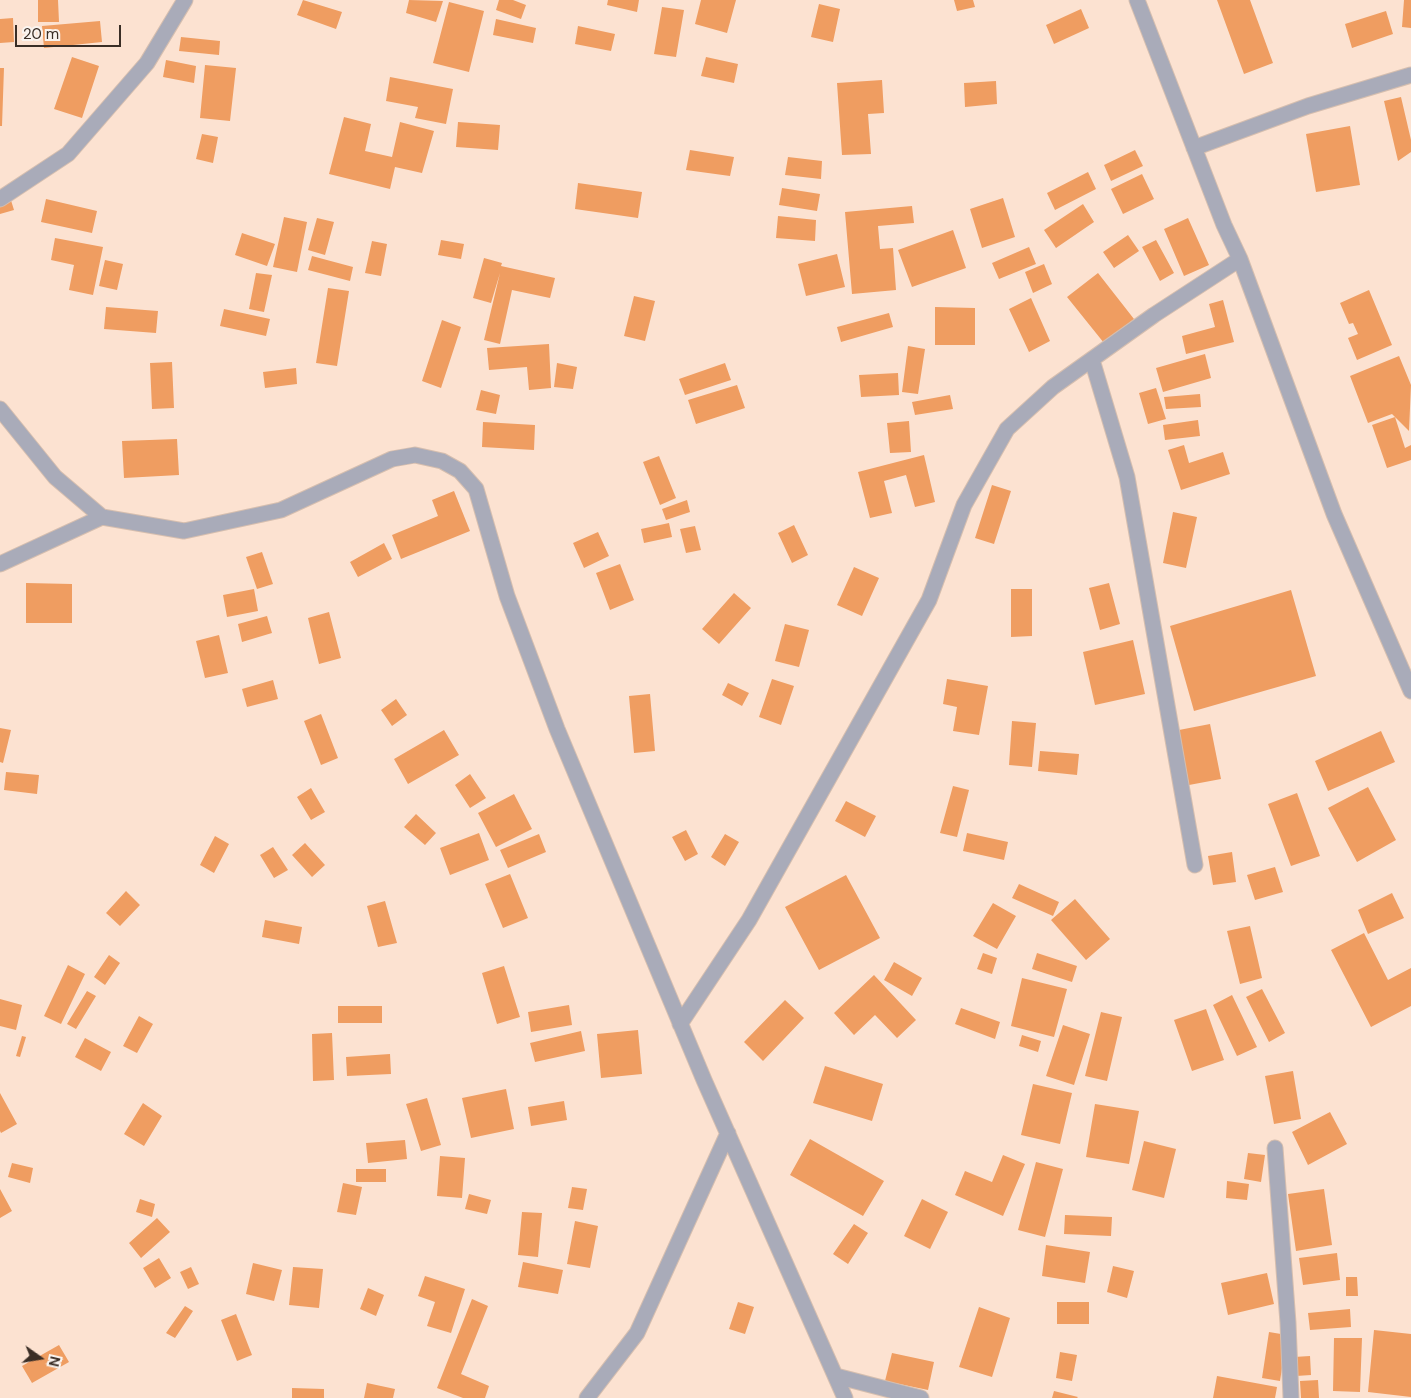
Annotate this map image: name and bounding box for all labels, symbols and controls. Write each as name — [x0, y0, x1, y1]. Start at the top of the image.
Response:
scale bar — [18, 15, 124, 47]
text: 20 m — [23, 24, 59, 44]
north arrow — [15, 1333, 65, 1383]
text: N — [45, 1354, 65, 1368]

